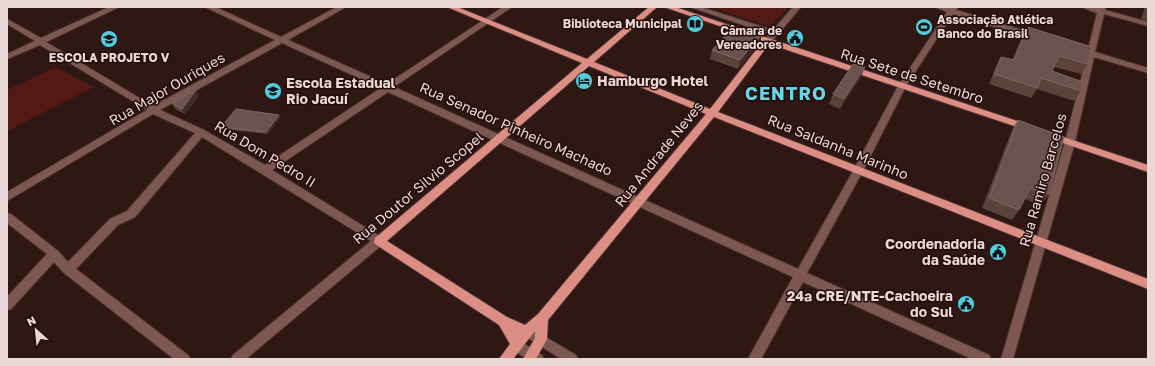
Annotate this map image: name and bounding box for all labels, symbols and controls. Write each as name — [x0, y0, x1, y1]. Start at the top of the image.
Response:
place label: Associação Atlética Banco do Brasil — [937, 12, 1053, 41]
library icon: Biblioteca Municipal — [685, 14, 705, 34]
place label: Biblioteca Municipal — [563, 16, 682, 31]
sports icon: Associação Atlética Banco do Brasil — [914, 17, 934, 37]
place label: Câmara de Vereadores — [716, 23, 782, 52]
public building icon: Câmara de Vereadores — [785, 28, 805, 48]
school or university icon: ESCOLA PROJETO V — [99, 29, 119, 49]
street label: Rua Sete de Setembro — [839, 44, 986, 107]
street label: Rua Major Ouriques — [106, 48, 228, 129]
place label: ESCOLA PROJETO V — [49, 50, 170, 65]
hotel icon: Hamburgo Hotel — [574, 71, 594, 91]
place label: Hamburgo Hotel — [597, 72, 709, 89]
place label: Escola Estadual Rio Jacuí — [286, 74, 396, 107]
street label: Rua Senador Pinheiro Machado — [417, 78, 615, 179]
school or university icon: Escola Estadual Rio Jacuí — [263, 81, 283, 101]
district label: CENTRO — [745, 82, 827, 104]
street label: Rua Andrade Neves — [611, 98, 706, 210]
street label: Rua Saldanha Marinho — [765, 111, 911, 183]
street label: Rua Ramiro Barcelos — [1015, 111, 1070, 249]
street label: Rua Dom Pedro II — [212, 117, 319, 190]
street label: Rua Doutor Silvio Scopel — [349, 128, 486, 247]
place label: Coordenadoria da Saúde — [885, 235, 985, 268]
public building icon: Coordenadoria da Saúde — [988, 242, 1008, 262]
place label: 24ª CRE/NTE-Cachoeira do Sul — [787, 287, 953, 320]
public building icon: 24ª CRE/NTE-Cachoeira do Sul — [956, 294, 976, 314]
north arrow — [16, 310, 56, 350]
text: N — [25, 313, 38, 328]

